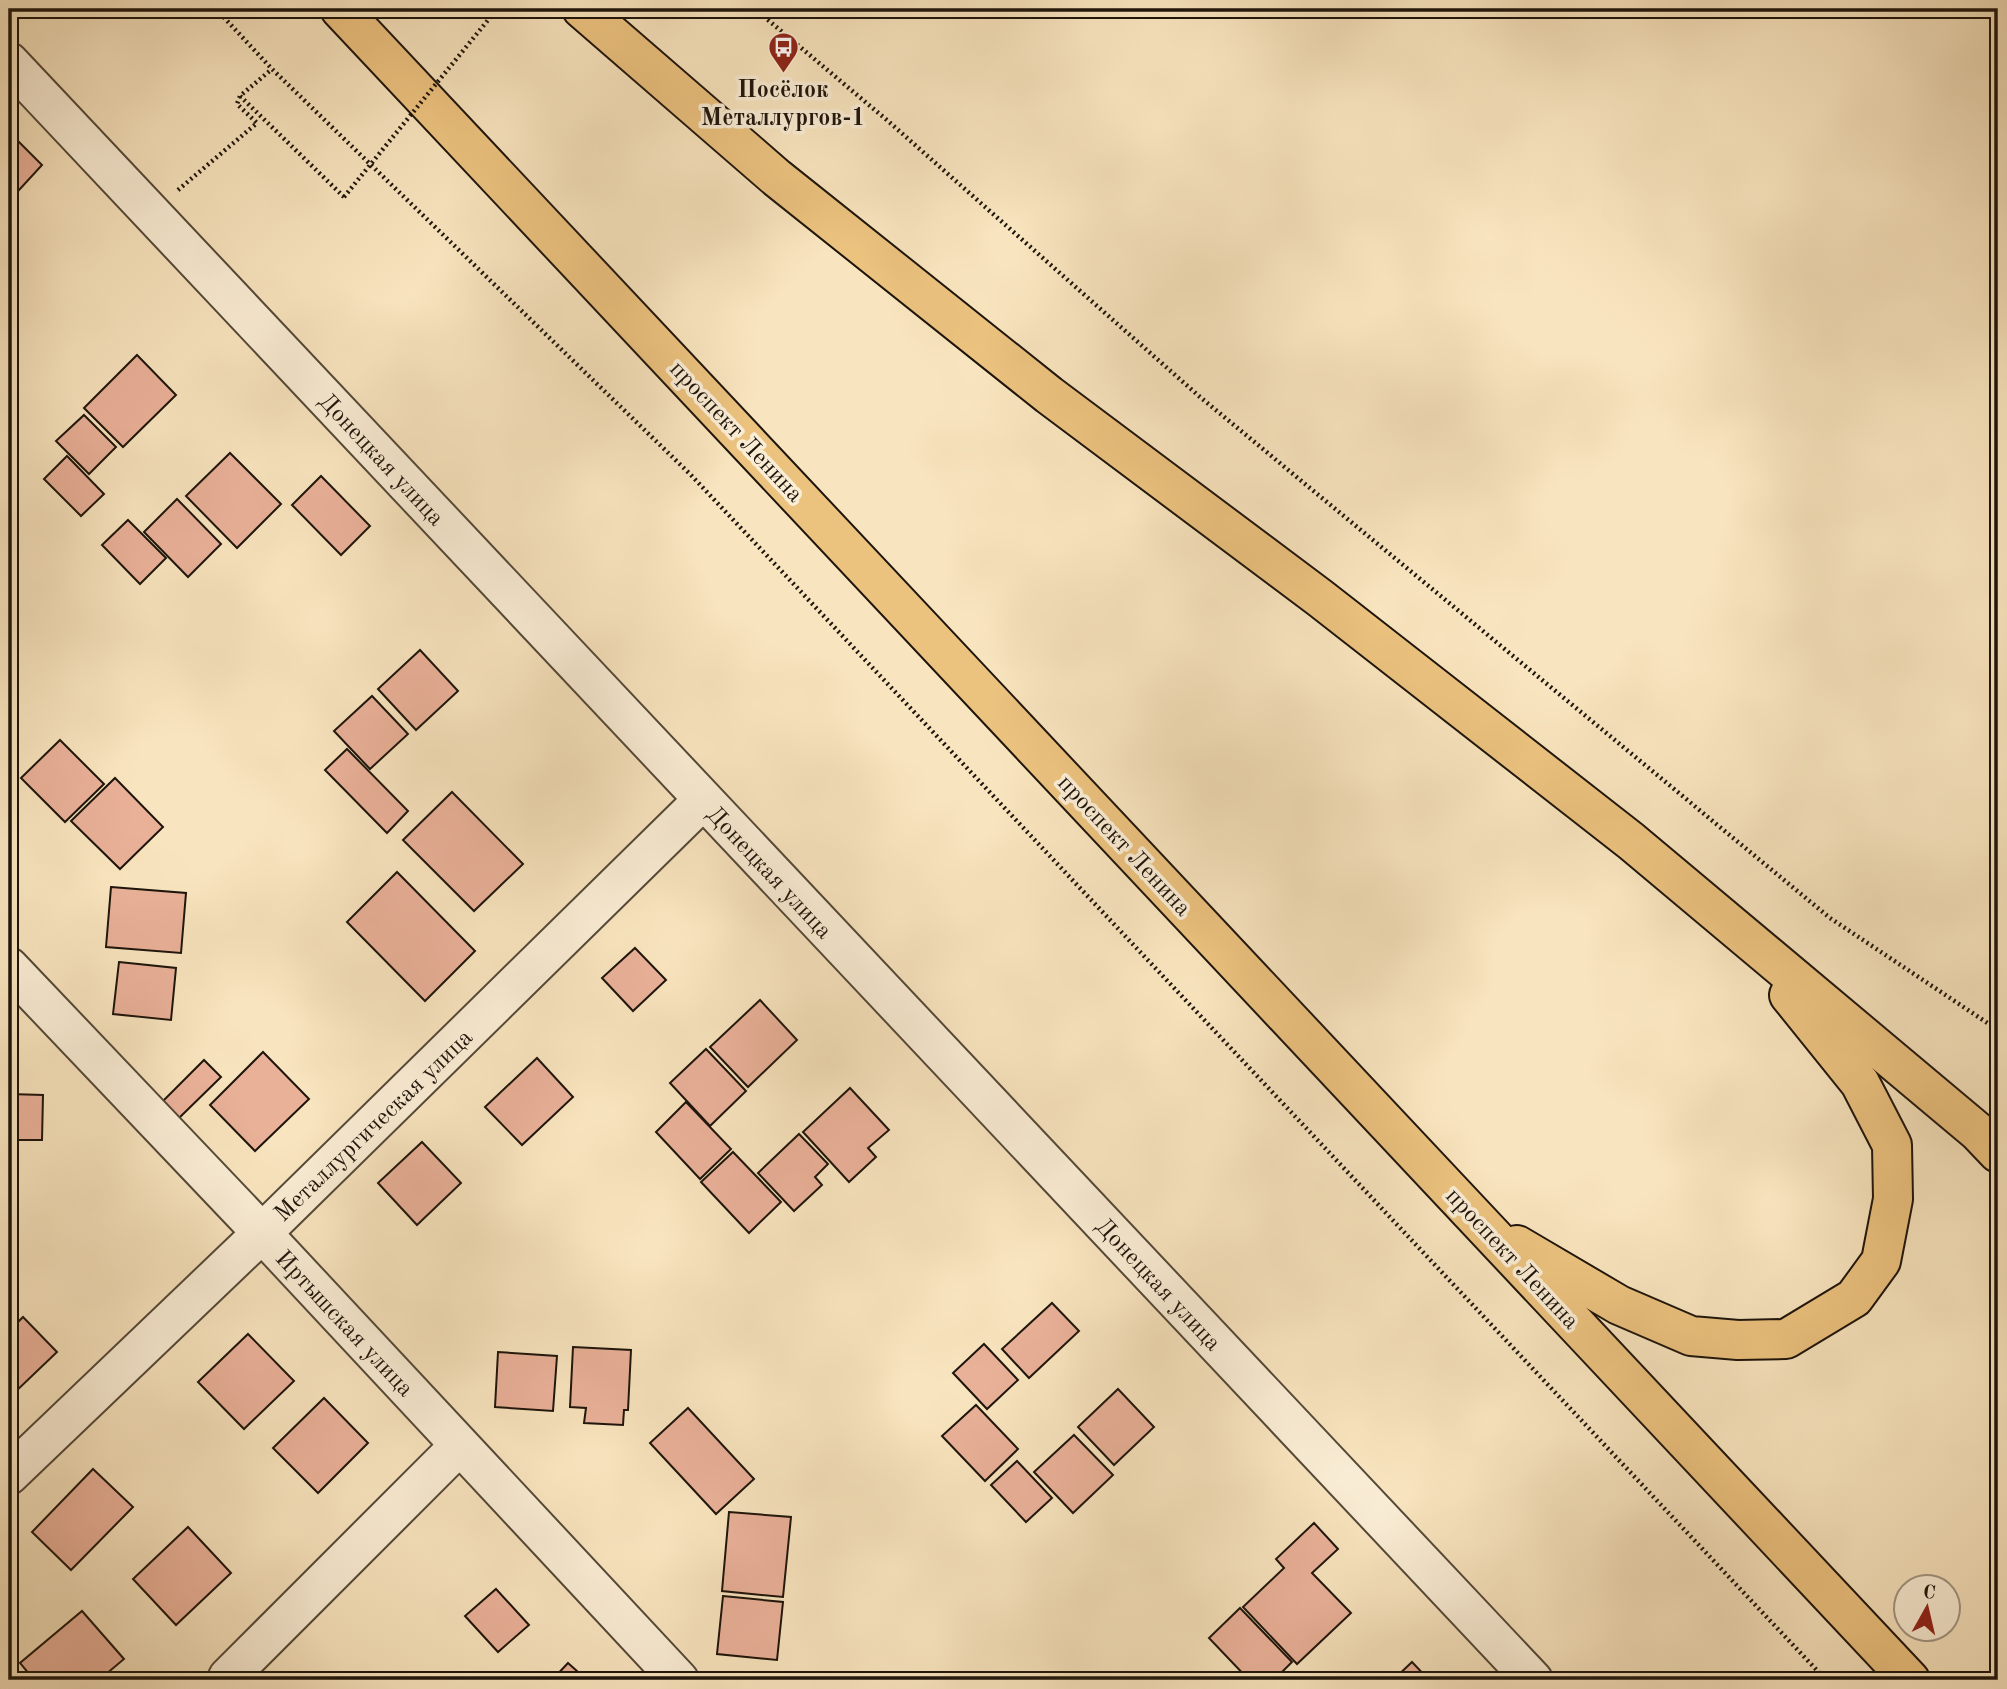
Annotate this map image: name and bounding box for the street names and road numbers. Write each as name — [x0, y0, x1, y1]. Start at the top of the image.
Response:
street label: проспект Ленина — [664, 357, 807, 508]
street label: Донецкая улица — [313, 389, 448, 531]
street label: проспект Ленина — [1052, 771, 1195, 922]
street label: Донецкая улица — [701, 802, 836, 944]
street label: Металлургическая улица — [271, 1026, 478, 1227]
street label: проспект Ленина — [1440, 1184, 1583, 1335]
street label: Донецкая улица — [1090, 1214, 1225, 1356]
street label: Иртышская улица — [270, 1247, 417, 1402]

